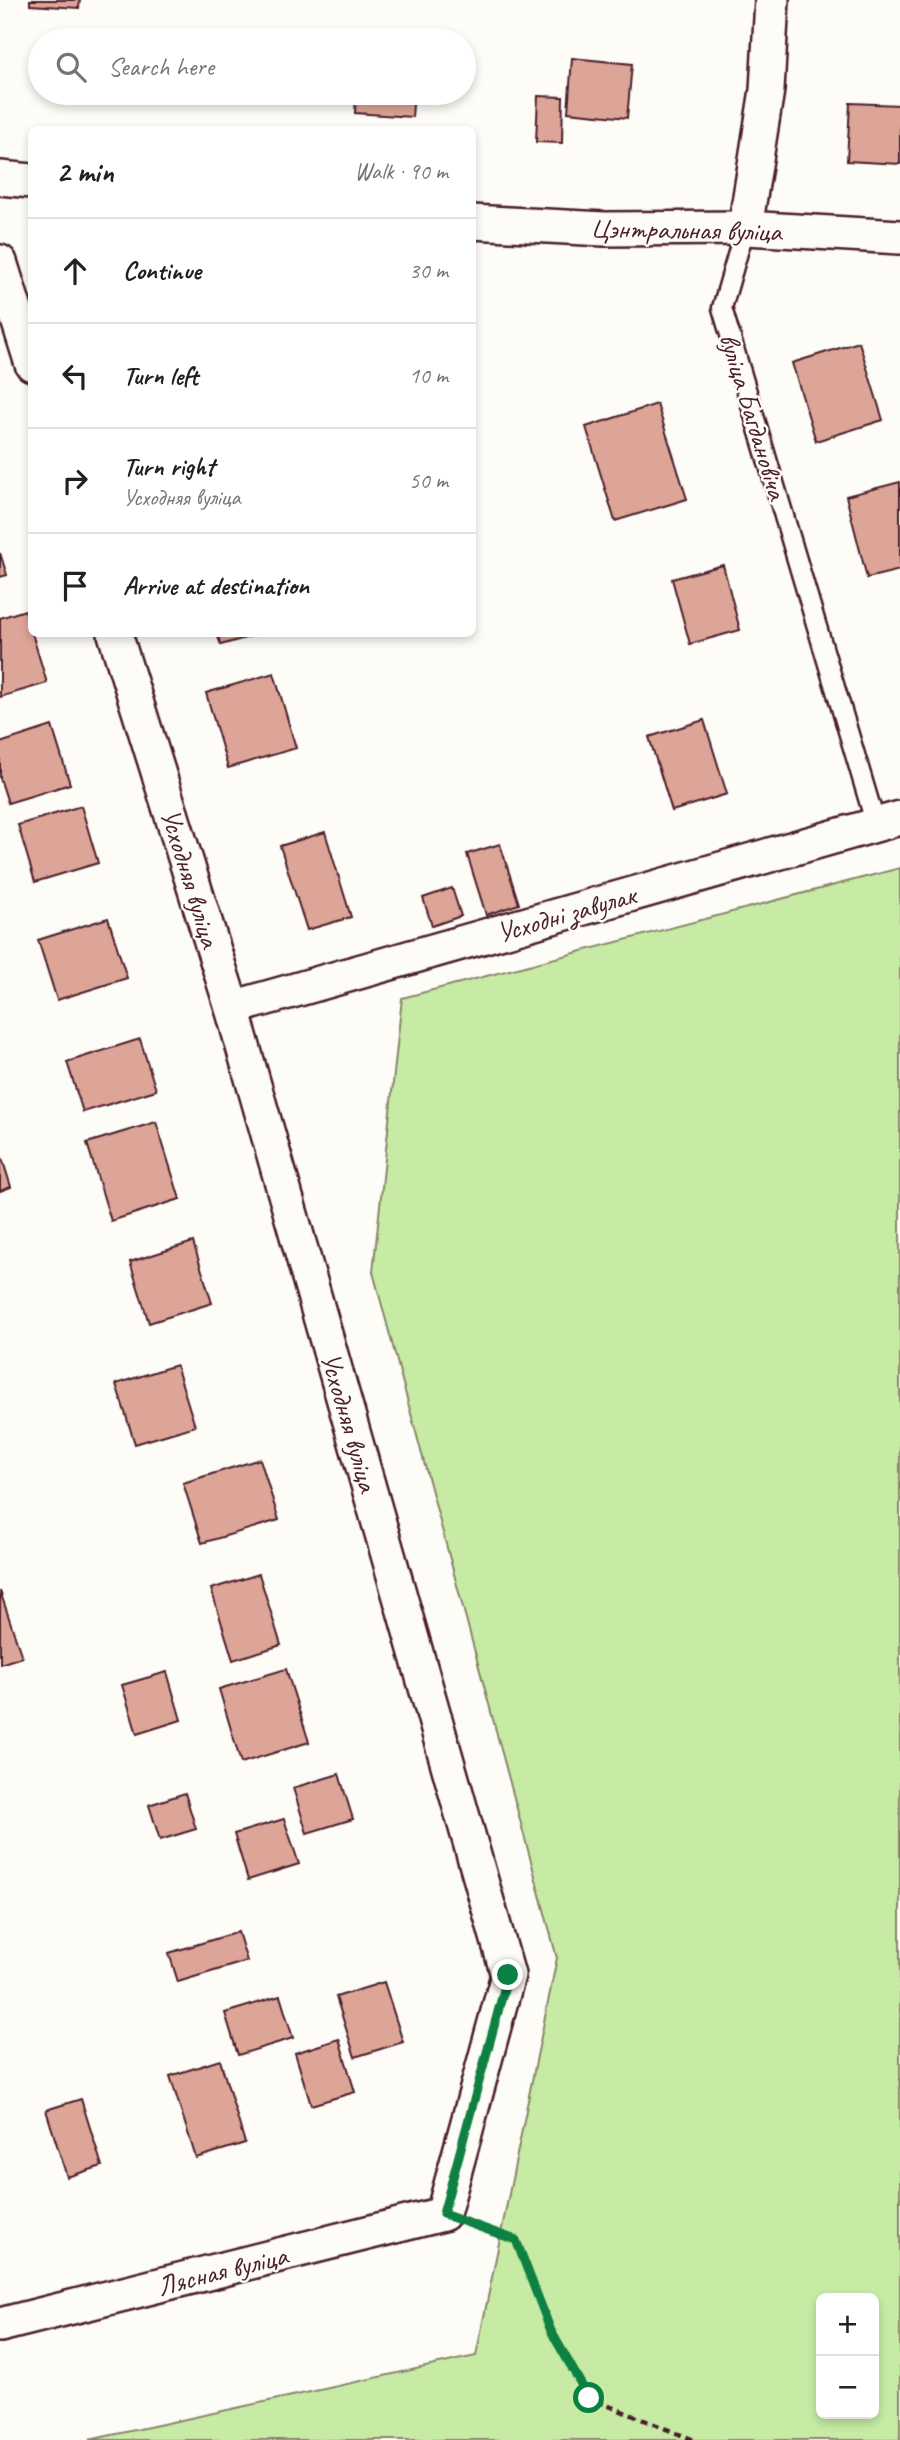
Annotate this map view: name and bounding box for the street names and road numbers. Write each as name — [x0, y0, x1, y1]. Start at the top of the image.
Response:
street label: Цэнтральная вуліца — [590, 210, 784, 249]
street label: вуліца Багдановіча — [712, 329, 796, 505]
street label: Усходняя вуліца — [153, 805, 229, 953]
street label: Усходні завулак — [493, 876, 642, 951]
street label: Усходняя вуліца — [313, 1349, 387, 1497]
street label: Лясная вуліца — [154, 2237, 292, 2304]

